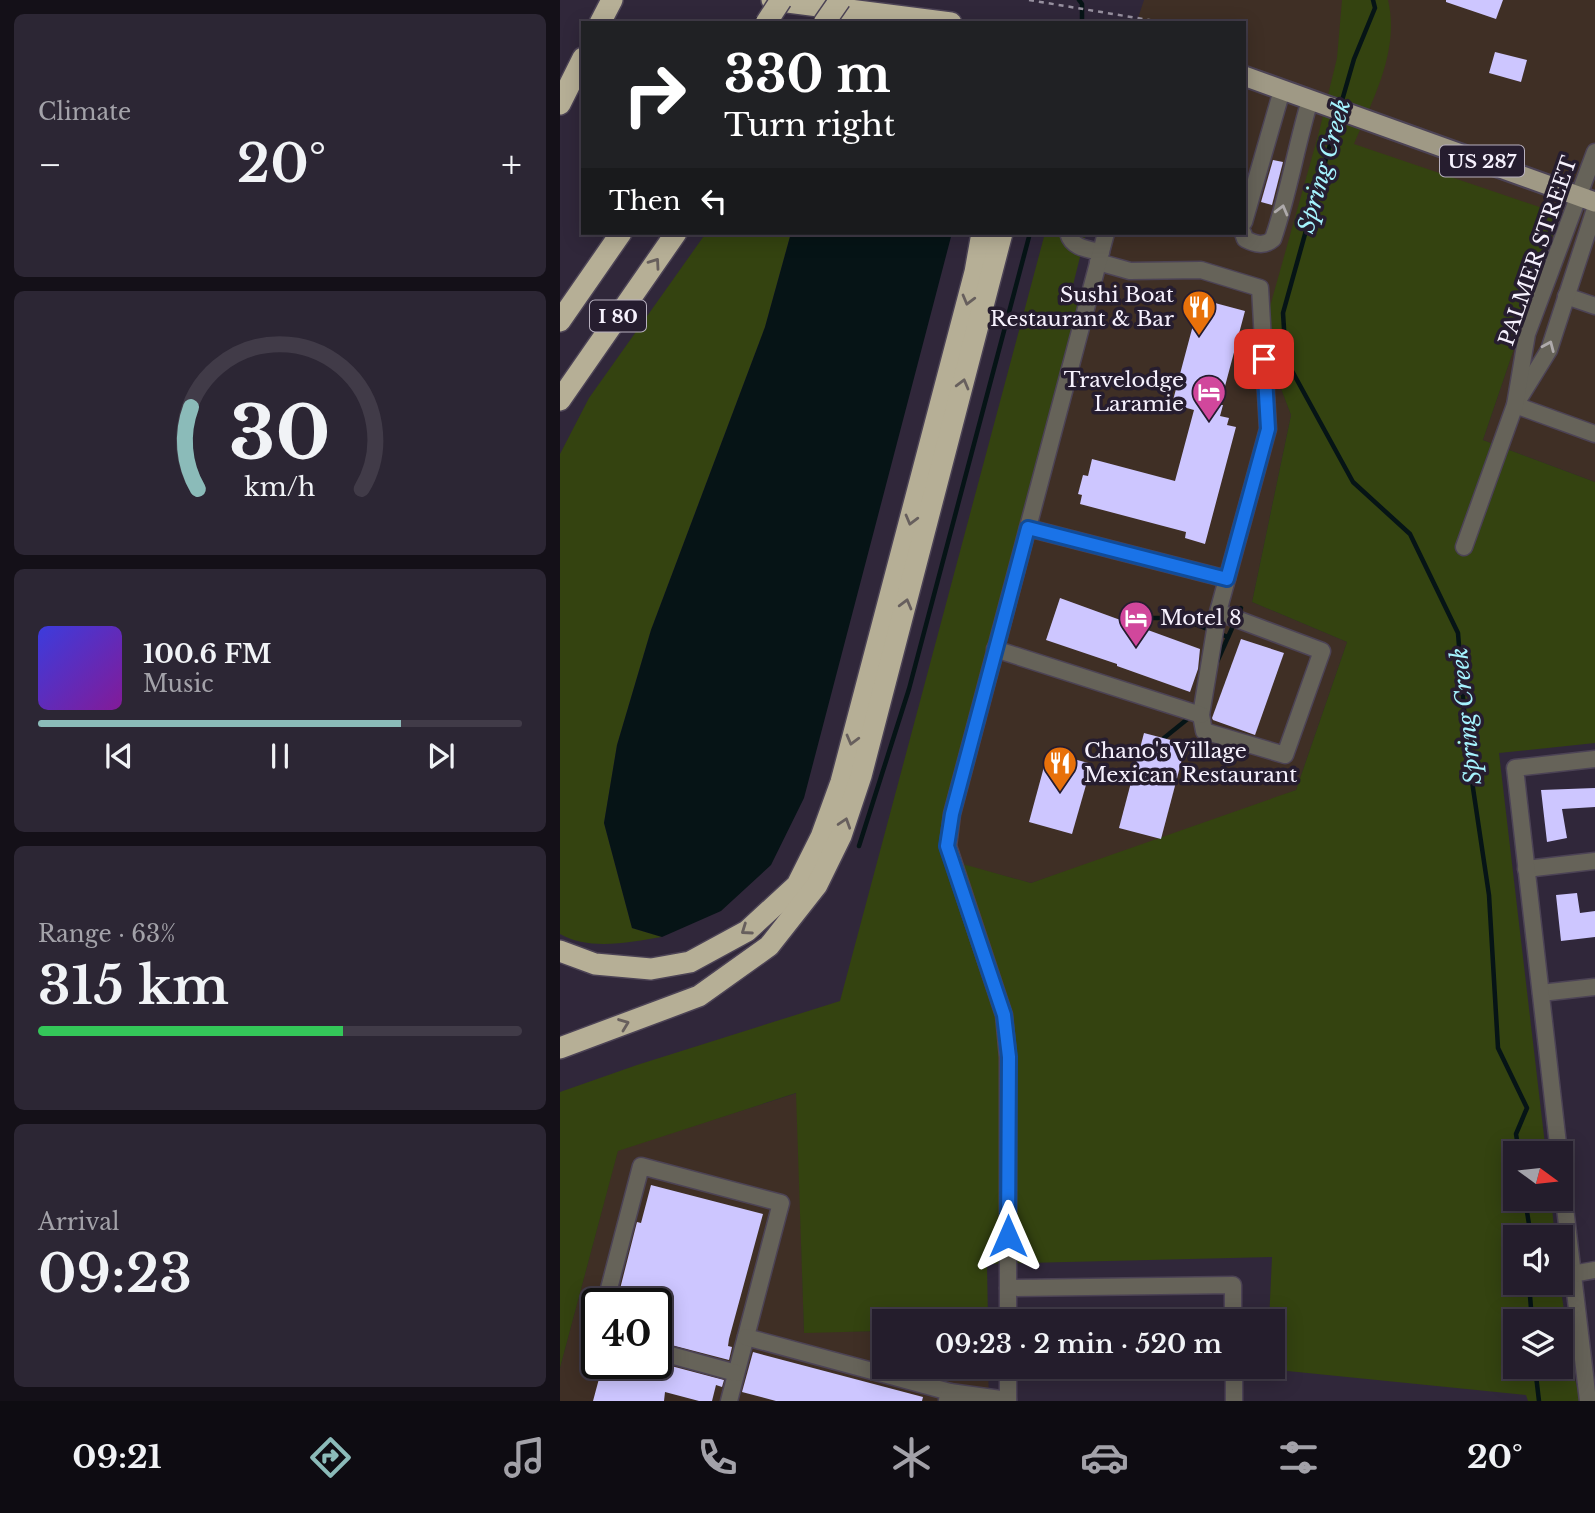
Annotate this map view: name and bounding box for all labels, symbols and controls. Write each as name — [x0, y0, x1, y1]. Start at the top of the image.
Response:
text: 330 m — [724, 44, 891, 105]
icon: right — [609, 49, 700, 140]
water label: Spring Creek — [1292, 96, 1356, 236]
text: Climate — [38, 98, 131, 126]
text: Turn right — [724, 105, 895, 145]
text: 20° — [237, 132, 326, 196]
text: − — [38, 141, 62, 188]
text: + — [501, 141, 522, 188]
road number: US 287 — [1440, 146, 1524, 176]
street label: PALMER STREET — [1493, 153, 1583, 349]
icon: left — [695, 182, 733, 220]
text: Then — [609, 185, 681, 217]
one-way arrow — [1274, 204, 1289, 216]
one-way arrow — [647, 258, 659, 271]
place label: Sushi Boat Restaurant & Bar — [990, 282, 1174, 332]
restaurant icon: Sushi Boat Restaurant & Bar — [1180, 288, 1218, 337]
one-way arrow — [962, 293, 976, 305]
road number: I 80 — [590, 300, 646, 332]
pin — [1234, 329, 1294, 389]
icon: arrive — [1245, 340, 1283, 378]
one-way arrow — [1541, 341, 1555, 353]
place label: Travelodge Laramie — [1064, 367, 1184, 417]
hotel icon: Travelodge Laramie — [1190, 373, 1228, 422]
one-way arrow — [955, 378, 969, 390]
text: 30 — [229, 389, 331, 480]
text: km/h — [245, 472, 315, 503]
one-way arrow — [905, 514, 919, 526]
one-way arrow — [897, 598, 912, 610]
hotel icon: Motel 8 — [1117, 599, 1155, 648]
place label: Motel 8 — [1160, 605, 1242, 631]
text: 100.6 FM — [143, 638, 272, 670]
water label: Spring Creek — [1445, 646, 1487, 786]
text: Music — [143, 670, 214, 698]
one-way arrow — [846, 734, 861, 746]
icon: previous — [100, 737, 138, 775]
icon: pause — [261, 737, 299, 775]
icon: next — [422, 737, 460, 775]
place label: Chano's Village Mexican Restaurant — [1084, 738, 1297, 788]
restaurant icon: Chano's Village Mexican Restaurant — [1041, 744, 1079, 793]
one-way arrow — [837, 818, 852, 830]
text: Range · 63% — [38, 920, 176, 948]
one-way arrow — [741, 922, 754, 934]
text: 315 km — [38, 954, 229, 1018]
one-way arrow — [617, 1018, 629, 1032]
north arrow — [1503, 1141, 1573, 1211]
map controls — [1503, 1141, 1573, 1379]
position arrow — [971, 1199, 1045, 1273]
text: Arrival — [38, 1208, 119, 1236]
button: sound — [1503, 1225, 1573, 1295]
text: 09:23 — [38, 1242, 192, 1306]
speed limit sign: 40 — [581, 1288, 672, 1379]
button: layers — [1503, 1309, 1573, 1379]
text: 09:23 · 2 min · 520 m — [935, 1328, 1222, 1360]
icon: directions — [306, 1433, 355, 1482]
icon: music — [500, 1433, 549, 1482]
icon: phone — [693, 1433, 742, 1482]
icon: climate — [887, 1433, 936, 1482]
icon: car — [1080, 1433, 1129, 1482]
icon: filters — [1274, 1433, 1323, 1482]
text: 09:21 — [72, 1437, 162, 1477]
text: 20° — [1467, 1437, 1523, 1477]

